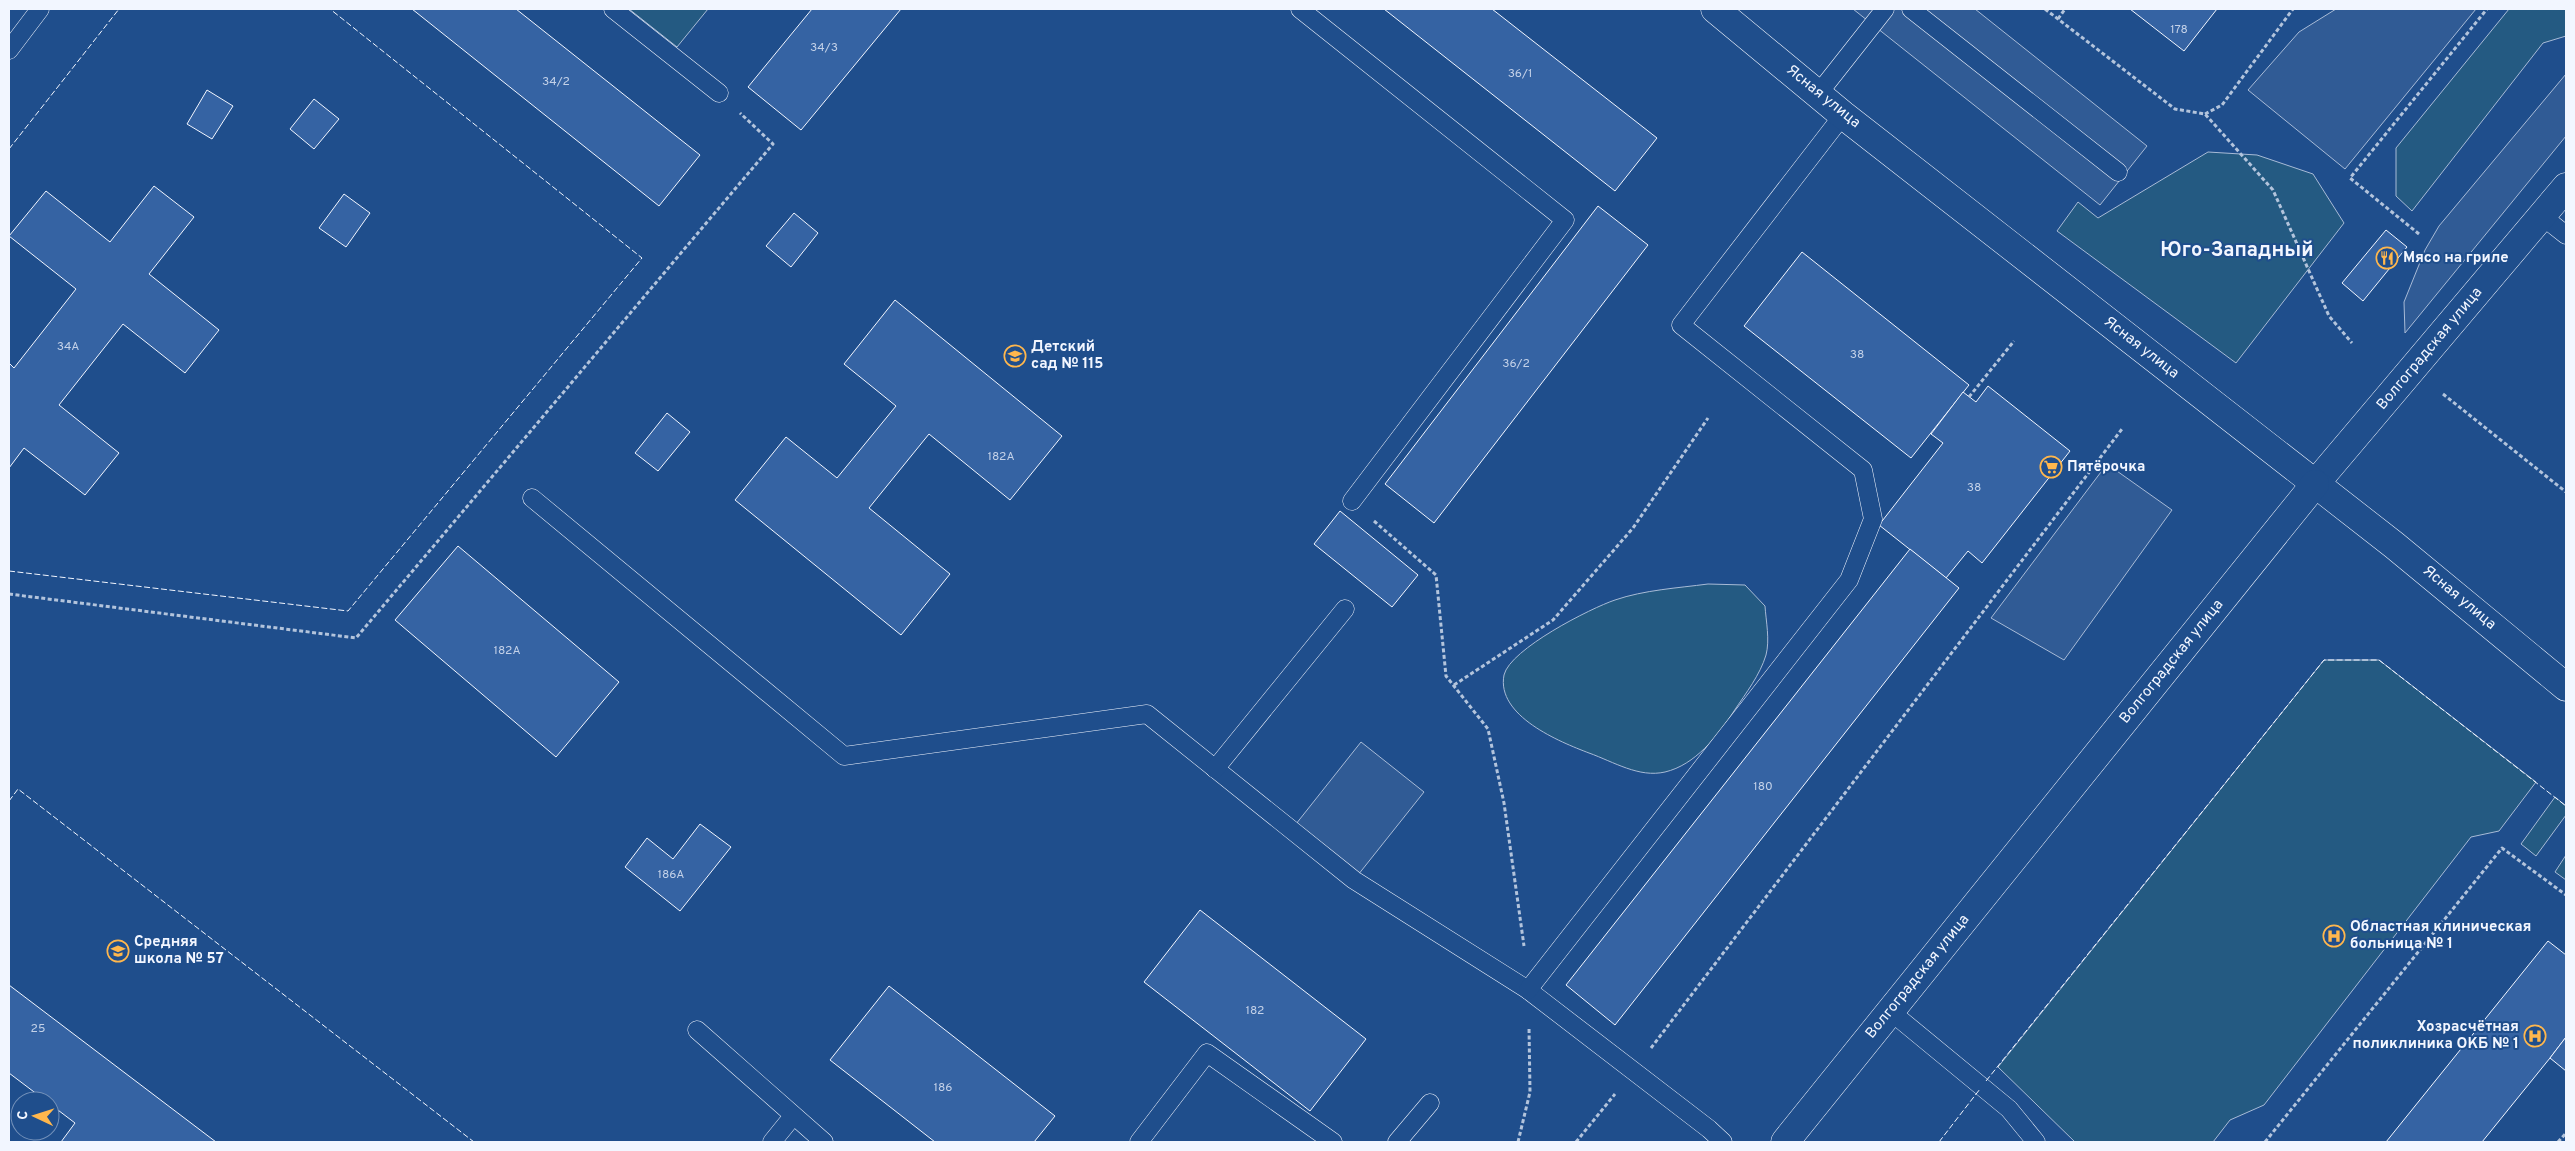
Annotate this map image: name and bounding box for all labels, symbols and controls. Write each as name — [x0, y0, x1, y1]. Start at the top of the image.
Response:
house number: 178 — [2170, 22, 2188, 38]
house number: 34/3 — [810, 40, 838, 56]
street label: Ясная улица — [1782, 61, 1864, 133]
house number: 36/1 — [1508, 66, 1532, 82]
house number: 34/2 — [542, 74, 570, 90]
district label: Юго-Западный — [2160, 238, 2314, 264]
restaurant icon: Мясо на гриле — [2375, 246, 2399, 270]
place label: Мясо на гриле — [2403, 249, 2509, 268]
street label: Волгоградская улица — [2373, 284, 2487, 414]
street label: Ясная улица — [2100, 313, 2182, 383]
place label: Детский сад № 115 — [1031, 338, 1103, 374]
house number: 34А — [57, 339, 79, 355]
school or university icon: Детский сад № 115 — [1003, 344, 1027, 368]
house number: 38 — [1850, 347, 1864, 363]
house number: 36/2 — [1502, 356, 1530, 372]
house number: 182А — [987, 449, 1015, 465]
supermarket icon: Пятёрочка — [2039, 455, 2063, 479]
place label: Пятёрочка — [2067, 458, 2145, 477]
house number: 38 — [1967, 480, 1981, 496]
street label: Ясная улица — [2418, 562, 2500, 634]
street label: Волгоградская улица — [2116, 596, 2228, 728]
house number: 182А — [493, 643, 521, 659]
house number: 180 — [1753, 779, 1773, 795]
house number: 186А — [658, 867, 684, 883]
street label: Волгоградская улица — [1862, 911, 1974, 1043]
place label: Областная клиническая больница № 1 — [2350, 918, 2531, 954]
hospital icon: Областная клиническая больница № 1 — [2322, 924, 2346, 948]
place label: Средняя школа № 57 — [134, 933, 224, 969]
school or university icon: Средняя школа № 57 — [106, 939, 130, 963]
house number: 182 — [1246, 1003, 1264, 1019]
place label: Хозрасчётная поликлиника ОКБ № 1 — [2352, 1018, 2519, 1054]
house number: 25 — [31, 1021, 45, 1037]
hospital icon: Хозрасчётная поликлиника ОКБ № 1 — [2523, 1024, 2547, 1048]
house number: 186 — [934, 1080, 952, 1096]
north arrow — [10, 1091, 60, 1141]
text: С — [15, 1110, 32, 1120]

